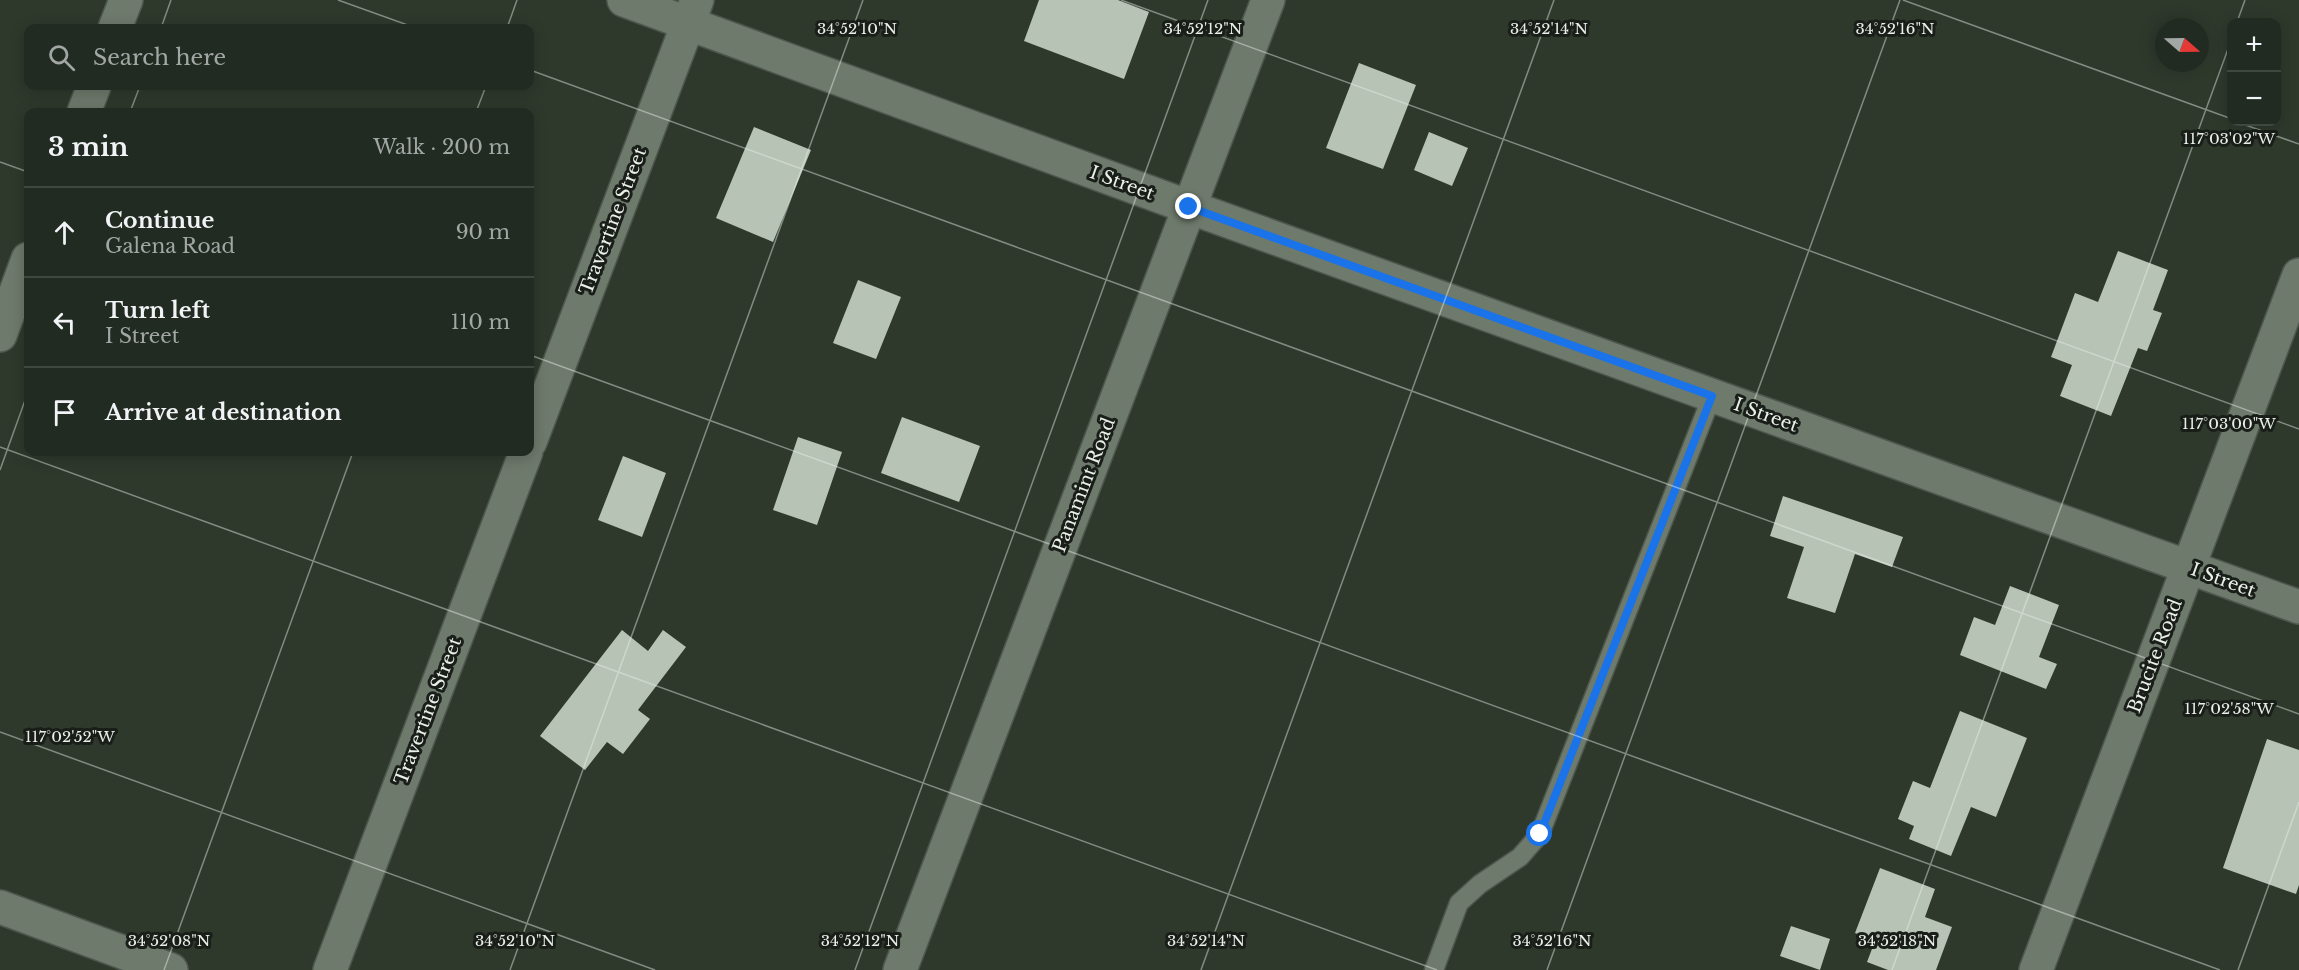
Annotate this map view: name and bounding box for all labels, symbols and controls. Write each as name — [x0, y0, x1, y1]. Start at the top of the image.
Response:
north arrow — [2155, 18, 2209, 72]
map controls — [2227, 18, 2281, 126]
button: + — [2227, 18, 2281, 72]
text: 34°52'10"N — [817, 19, 897, 38]
text: 34°52'12"N — [1164, 19, 1242, 38]
text: 34°52'14"N — [1510, 19, 1588, 38]
text: 34°52'16"N — [1855, 19, 1935, 38]
search box — [24, 24, 534, 90]
icon: search — [45, 41, 78, 74]
text: Search here — [93, 44, 226, 71]
button: − — [2227, 72, 2281, 126]
text: 117°03'02"W — [2183, 129, 2276, 148]
text: 3 min — [48, 131, 129, 163]
text: Walk · 200 m — [373, 135, 510, 159]
street label: Travertine Street — [575, 144, 651, 298]
street label: I Street — [1087, 161, 1157, 205]
route end — [1175, 193, 1201, 219]
text: Continue — [105, 207, 214, 234]
icon: ahead — [48, 216, 81, 249]
text: 90 m — [456, 220, 510, 244]
text: Galena Road — [105, 234, 235, 258]
text: Turn left — [105, 297, 210, 324]
icon: left — [48, 306, 81, 339]
text: 110 m — [451, 310, 510, 334]
text: I Street — [105, 324, 179, 348]
street label: I Street — [1731, 393, 1801, 437]
icon: arrive — [48, 396, 81, 429]
text: Arrive at destination — [105, 399, 342, 426]
text: 117°03'00"W — [2182, 414, 2276, 433]
street label: Panamint Road — [1048, 415, 1120, 555]
street label: I Street — [2188, 558, 2258, 602]
street label: Brucite Road — [2123, 596, 2187, 716]
street label: Travertine Street — [390, 634, 466, 788]
text: 117°02'58"W — [2184, 699, 2274, 718]
text: 117°02'52"W — [25, 727, 115, 746]
route start — [1526, 820, 1552, 846]
text: 34°52'08"N — [128, 931, 210, 950]
text: 34°52'10"N — [475, 931, 555, 950]
text: 34°52'12"N — [821, 931, 899, 950]
text: 34°52'14"N — [1167, 931, 1245, 950]
text: 34°52'16"N — [1512, 931, 1592, 950]
text: 34°52'18"N — [1858, 931, 1936, 950]

